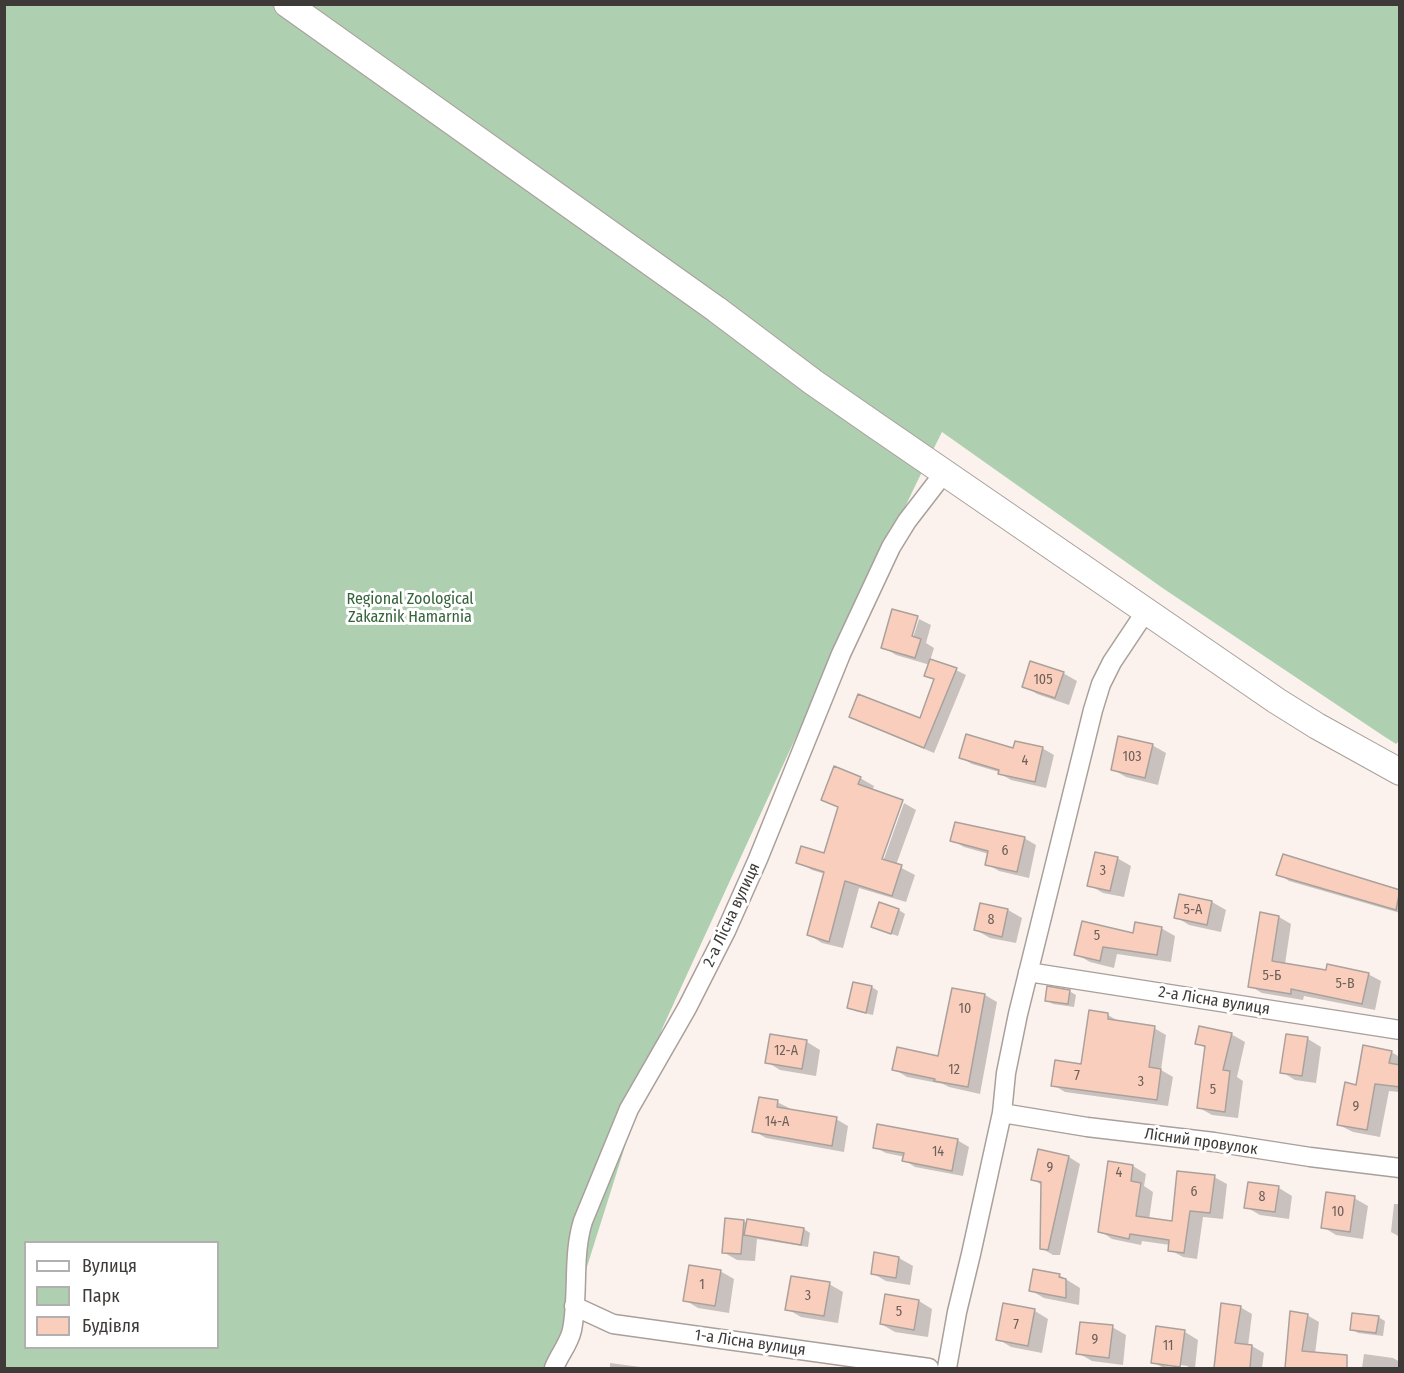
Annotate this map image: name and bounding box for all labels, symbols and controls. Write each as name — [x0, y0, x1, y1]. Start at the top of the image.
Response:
park label: Regional Zoological Zakaznik Hamarnia — [346, 590, 474, 628]
house number: 105 — [1033, 672, 1053, 688]
house number: 103 — [1123, 749, 1141, 765]
house number: 4 — [1022, 753, 1028, 769]
house number: 6 — [1002, 843, 1008, 859]
street label: 2-а Лісна вулиця — [699, 860, 765, 970]
house number: 3 — [1100, 863, 1106, 879]
house number: 5-А — [1184, 902, 1202, 918]
house number: 8 — [988, 912, 994, 928]
house number: 5 — [1094, 928, 1100, 944]
house number: 5-Б — [1263, 968, 1281, 984]
house number: 5-В — [1335, 976, 1355, 992]
street label: 2-а Лісна вулиця — [1157, 983, 1271, 1019]
house number: 10 — [959, 1001, 971, 1017]
house number: 12-А — [774, 1043, 798, 1059]
house number: 12 — [948, 1062, 960, 1078]
house number: 7 — [1074, 1068, 1080, 1084]
house number: 3 — [1138, 1074, 1144, 1090]
house number: 5 — [1210, 1082, 1216, 1098]
house number: 9 — [1353, 1099, 1359, 1115]
house number: 14-А — [765, 1114, 789, 1130]
street label: Лісний провулок — [1143, 1125, 1259, 1159]
house number: 14 — [932, 1144, 944, 1160]
house number: 9 — [1047, 1160, 1053, 1176]
house number: 4 — [1116, 1165, 1122, 1181]
house number: 6 — [1191, 1184, 1197, 1200]
house number: 8 — [1259, 1189, 1265, 1205]
house number: 10 — [1332, 1204, 1344, 1220]
legend — [24, 1241, 219, 1349]
text: Вулиця — [82, 1255, 137, 1277]
house number: 1 — [699, 1277, 705, 1293]
text: Парк — [82, 1285, 120, 1307]
house number: 3 — [805, 1288, 811, 1304]
house number: 5 — [896, 1304, 902, 1320]
text: Будівля — [82, 1315, 140, 1337]
house number: 7 — [1013, 1317, 1019, 1333]
street label: 1-а Лісна вулиця — [693, 1326, 807, 1360]
house number: 9 — [1092, 1332, 1098, 1348]
house number: 11 — [1163, 1338, 1173, 1354]

